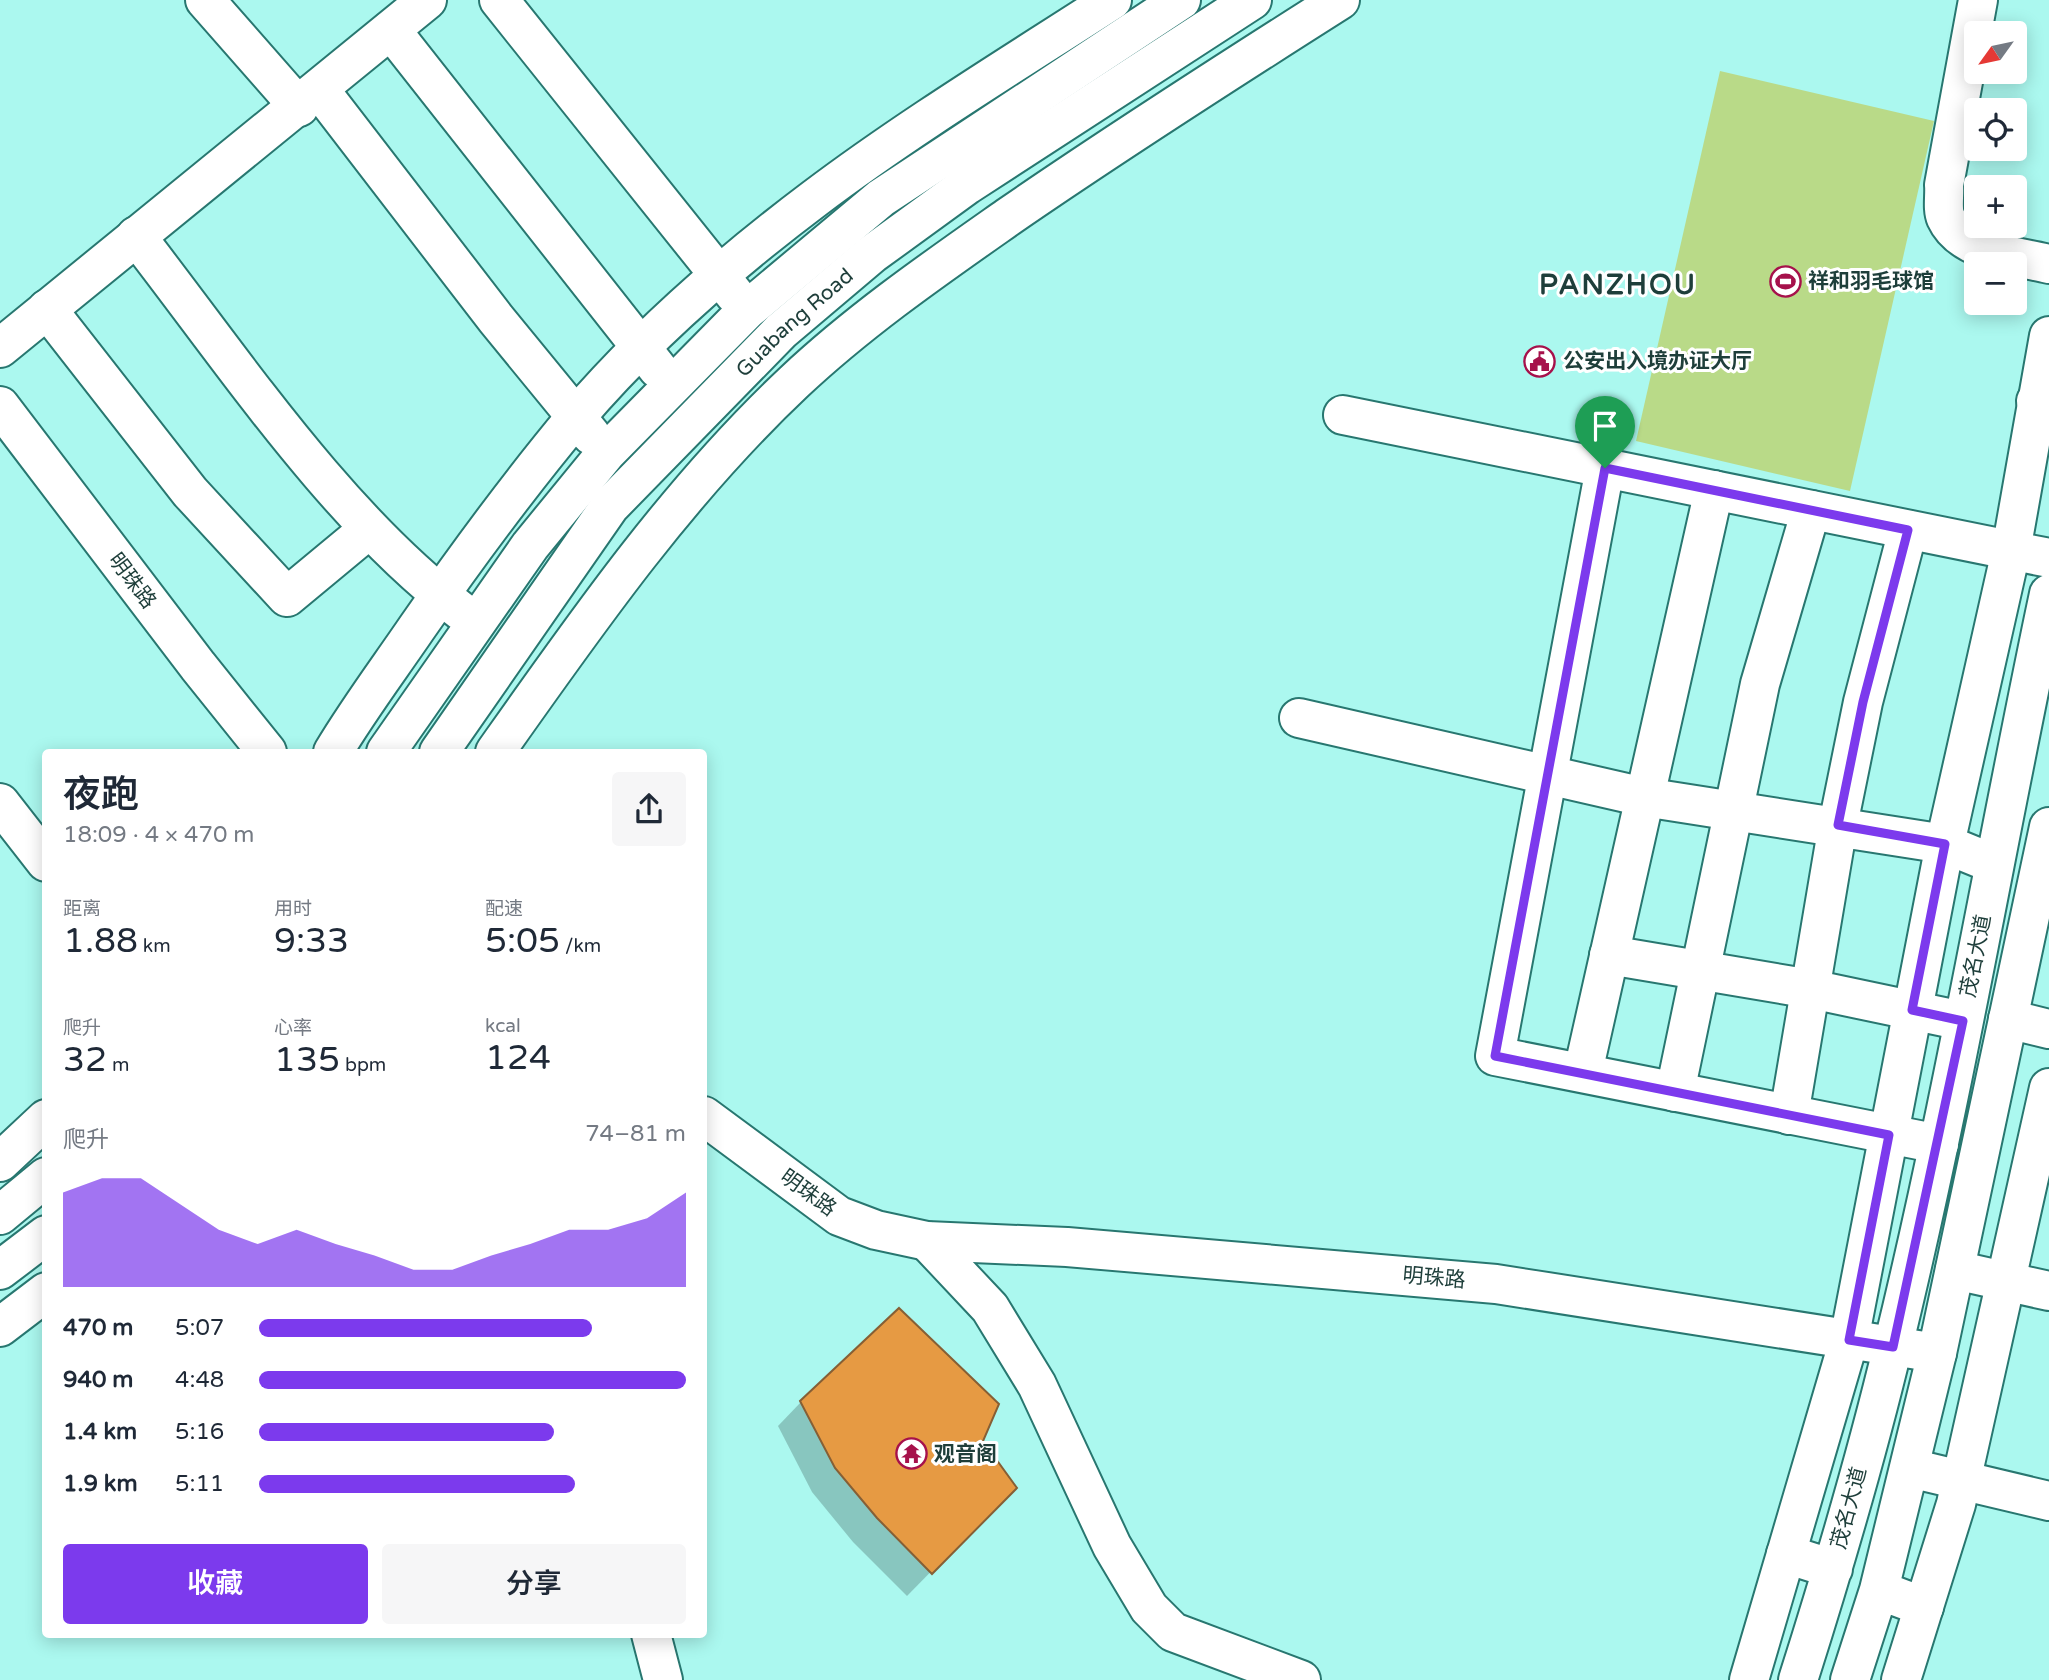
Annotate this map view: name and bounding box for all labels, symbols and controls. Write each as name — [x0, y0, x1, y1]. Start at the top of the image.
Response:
north arrow — [1964, 21, 2026, 84]
map controls — [1964, 21, 2027, 315]
button: locate — [1964, 98, 2027, 161]
button: + — [1964, 175, 2027, 238]
button: − — [1964, 252, 2027, 315]
street label: Guabang Road — [731, 263, 858, 382]
sports icon: 祥和羽毛球馆 — [1768, 264, 1802, 298]
district label: PANZHOU — [1539, 268, 1697, 302]
place label: 祥和羽毛球馆 — [1808, 269, 1934, 294]
public building icon: 公安出入境办证大厅 — [1523, 344, 1557, 378]
place label: 公安出入境办证大厅 — [1563, 349, 1752, 374]
pin — [1575, 396, 1635, 468]
icon: arrive — [1586, 407, 1624, 445]
street label: 明珠路 — [103, 548, 161, 614]
text: 夜跑 — [63, 772, 139, 818]
button: share — [612, 772, 686, 846]
text: 18:09 · 4 × 470 m — [63, 821, 254, 849]
text: 距离 — [63, 898, 101, 920]
text: 用时 — [274, 898, 312, 920]
text: 配速 — [485, 898, 523, 920]
street label: 茂名大道 — [1956, 912, 1996, 1000]
text: 1.88 — [63, 920, 138, 962]
text: 9:33 — [274, 920, 349, 962]
text: 5:05 — [485, 920, 560, 962]
text: km — [138, 935, 171, 957]
text: /km — [560, 935, 601, 957]
text: kcal — [485, 1015, 521, 1037]
text: 爬升 — [63, 1017, 101, 1039]
text: 心率 — [274, 1017, 312, 1039]
text: 124 — [485, 1037, 551, 1079]
text: 32 — [63, 1039, 107, 1081]
text: 135 — [274, 1039, 340, 1081]
text: m — [107, 1054, 129, 1076]
text: bpm — [340, 1054, 386, 1076]
text: 74–81 m — [585, 1120, 686, 1148]
text: 爬升 — [63, 1126, 109, 1154]
street label: 明珠路 — [775, 1164, 841, 1222]
street label: 明珠路 — [1402, 1263, 1466, 1293]
text: 470 m — [63, 1314, 133, 1342]
text: 5:07 — [175, 1314, 224, 1342]
text: 940 m — [63, 1366, 133, 1394]
text: 4:48 — [175, 1366, 224, 1394]
text: 1.4 km — [63, 1418, 137, 1446]
text: 5:16 — [175, 1418, 224, 1446]
temple icon: 观音阁 — [894, 1437, 928, 1471]
place label: 观音阁 — [934, 1442, 997, 1467]
street label: 茂名大道 — [1826, 1464, 1872, 1552]
text: 1.9 km — [63, 1470, 138, 1498]
text: 5:11 — [175, 1470, 224, 1498]
button: 收藏 — [63, 1544, 368, 1624]
button: 分享 — [382, 1544, 686, 1624]

